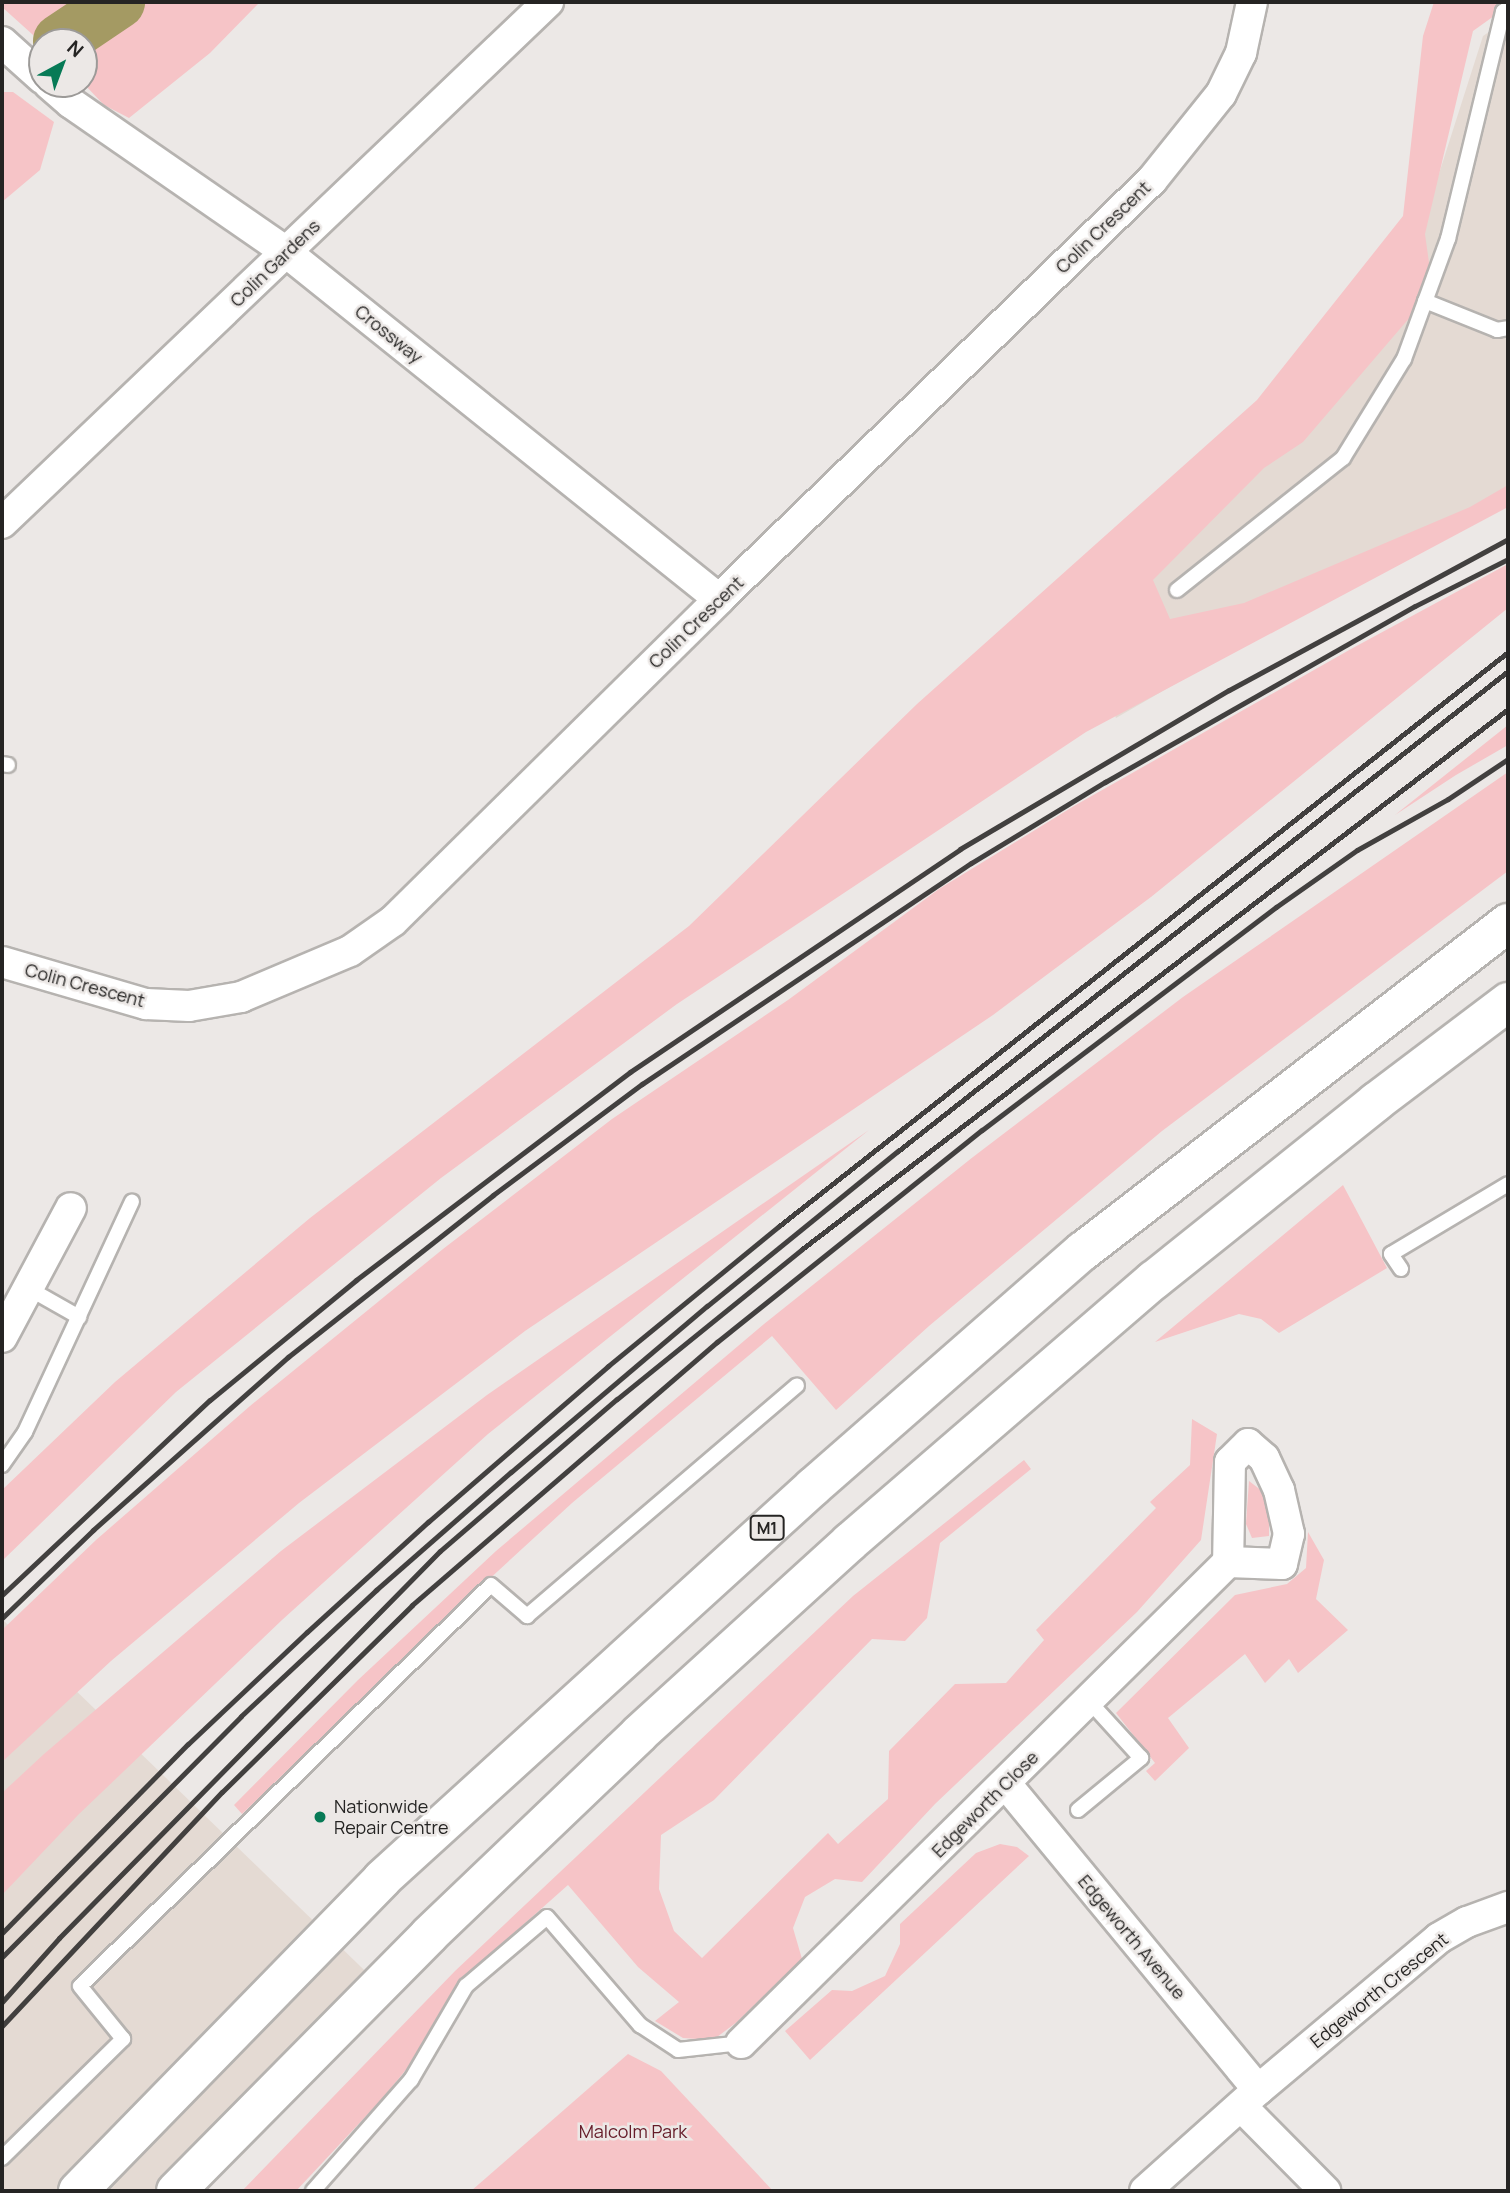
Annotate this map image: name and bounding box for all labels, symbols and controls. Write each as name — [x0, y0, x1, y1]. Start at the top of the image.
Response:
north arrow — [28, 28, 98, 98]
text: N — [62, 34, 89, 63]
street label: Colin Crescent — [1051, 176, 1155, 278]
street label: Colin Gardens — [226, 215, 324, 311]
street label: Crossway — [351, 300, 427, 368]
street label: Colin Crescent — [644, 571, 748, 673]
street label: Colin Crescent — [23, 959, 147, 1011]
road number: M1 — [750, 1516, 784, 1540]
street label: Edgeworth Close — [927, 1746, 1043, 1862]
place label: Nationwide Repair Centre — [334, 1796, 448, 1839]
marker: Nationwide Repair Centre — [312, 1809, 328, 1825]
street label: Edgeworth Avenue — [1074, 1871, 1190, 2003]
street label: Edgeworth Crescent — [1306, 1928, 1452, 2052]
park label: Malcolm Park — [579, 2120, 687, 2142]

